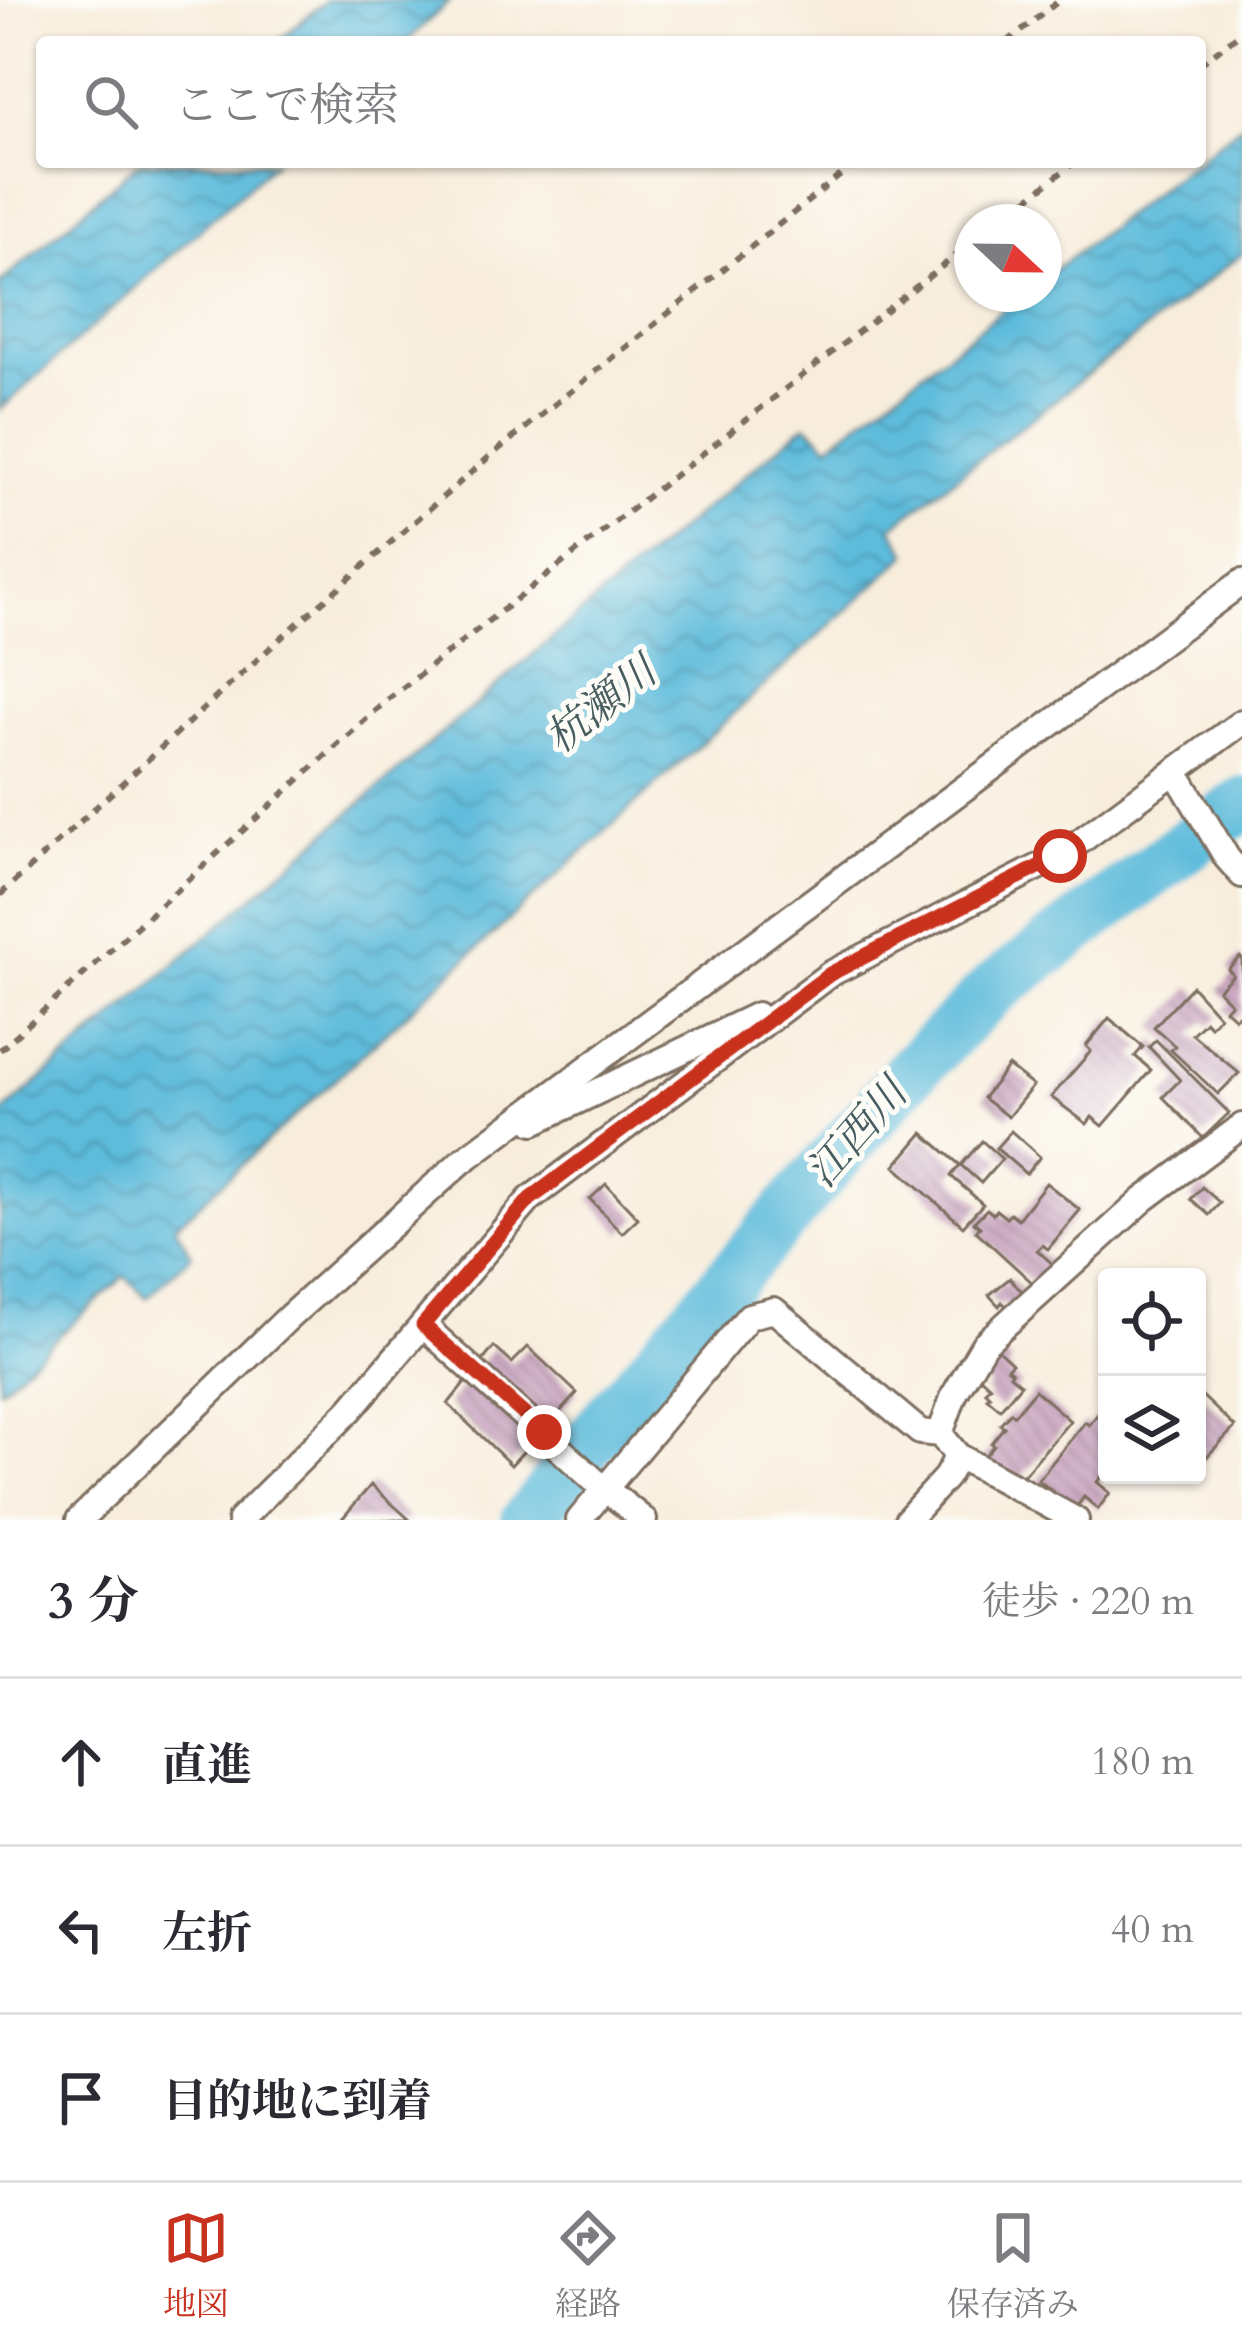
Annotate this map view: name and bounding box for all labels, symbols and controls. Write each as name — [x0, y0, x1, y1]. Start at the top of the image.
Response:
search box — [36, 36, 1206, 168]
icon: search — [78, 69, 144, 135]
text: ここで検索 — [174, 75, 399, 136]
north arrow — [954, 204, 1062, 312]
water label: 杭瀬川 — [534, 641, 671, 766]
route start — [1033, 829, 1087, 883]
water label: 江西川 — [794, 1064, 922, 1199]
map controls — [1098, 1268, 1206, 1484]
button: locate — [1098, 1268, 1206, 1376]
button: layers — [1098, 1376, 1206, 1484]
route end — [517, 1405, 571, 1459]
text: 3 分 — [48, 1567, 139, 1637]
text: 徒歩 · 220 m — [982, 1575, 1194, 1628]
icon: ahead — [48, 1729, 114, 1795]
text: 直進 — [162, 1735, 252, 1796]
text: 180 m — [1091, 1735, 1194, 1788]
icon: left — [48, 1897, 114, 1963]
text: 左折 — [162, 1903, 252, 1964]
text: 40 m — [1111, 1903, 1194, 1956]
icon: arrive — [48, 2065, 114, 2131]
text: 目的地に到着 — [162, 2071, 432, 2132]
tab: 地図 — [163, 2205, 229, 2327]
tab: 経路 — [555, 2205, 621, 2327]
tab: 保存済み — [947, 2205, 1079, 2327]

